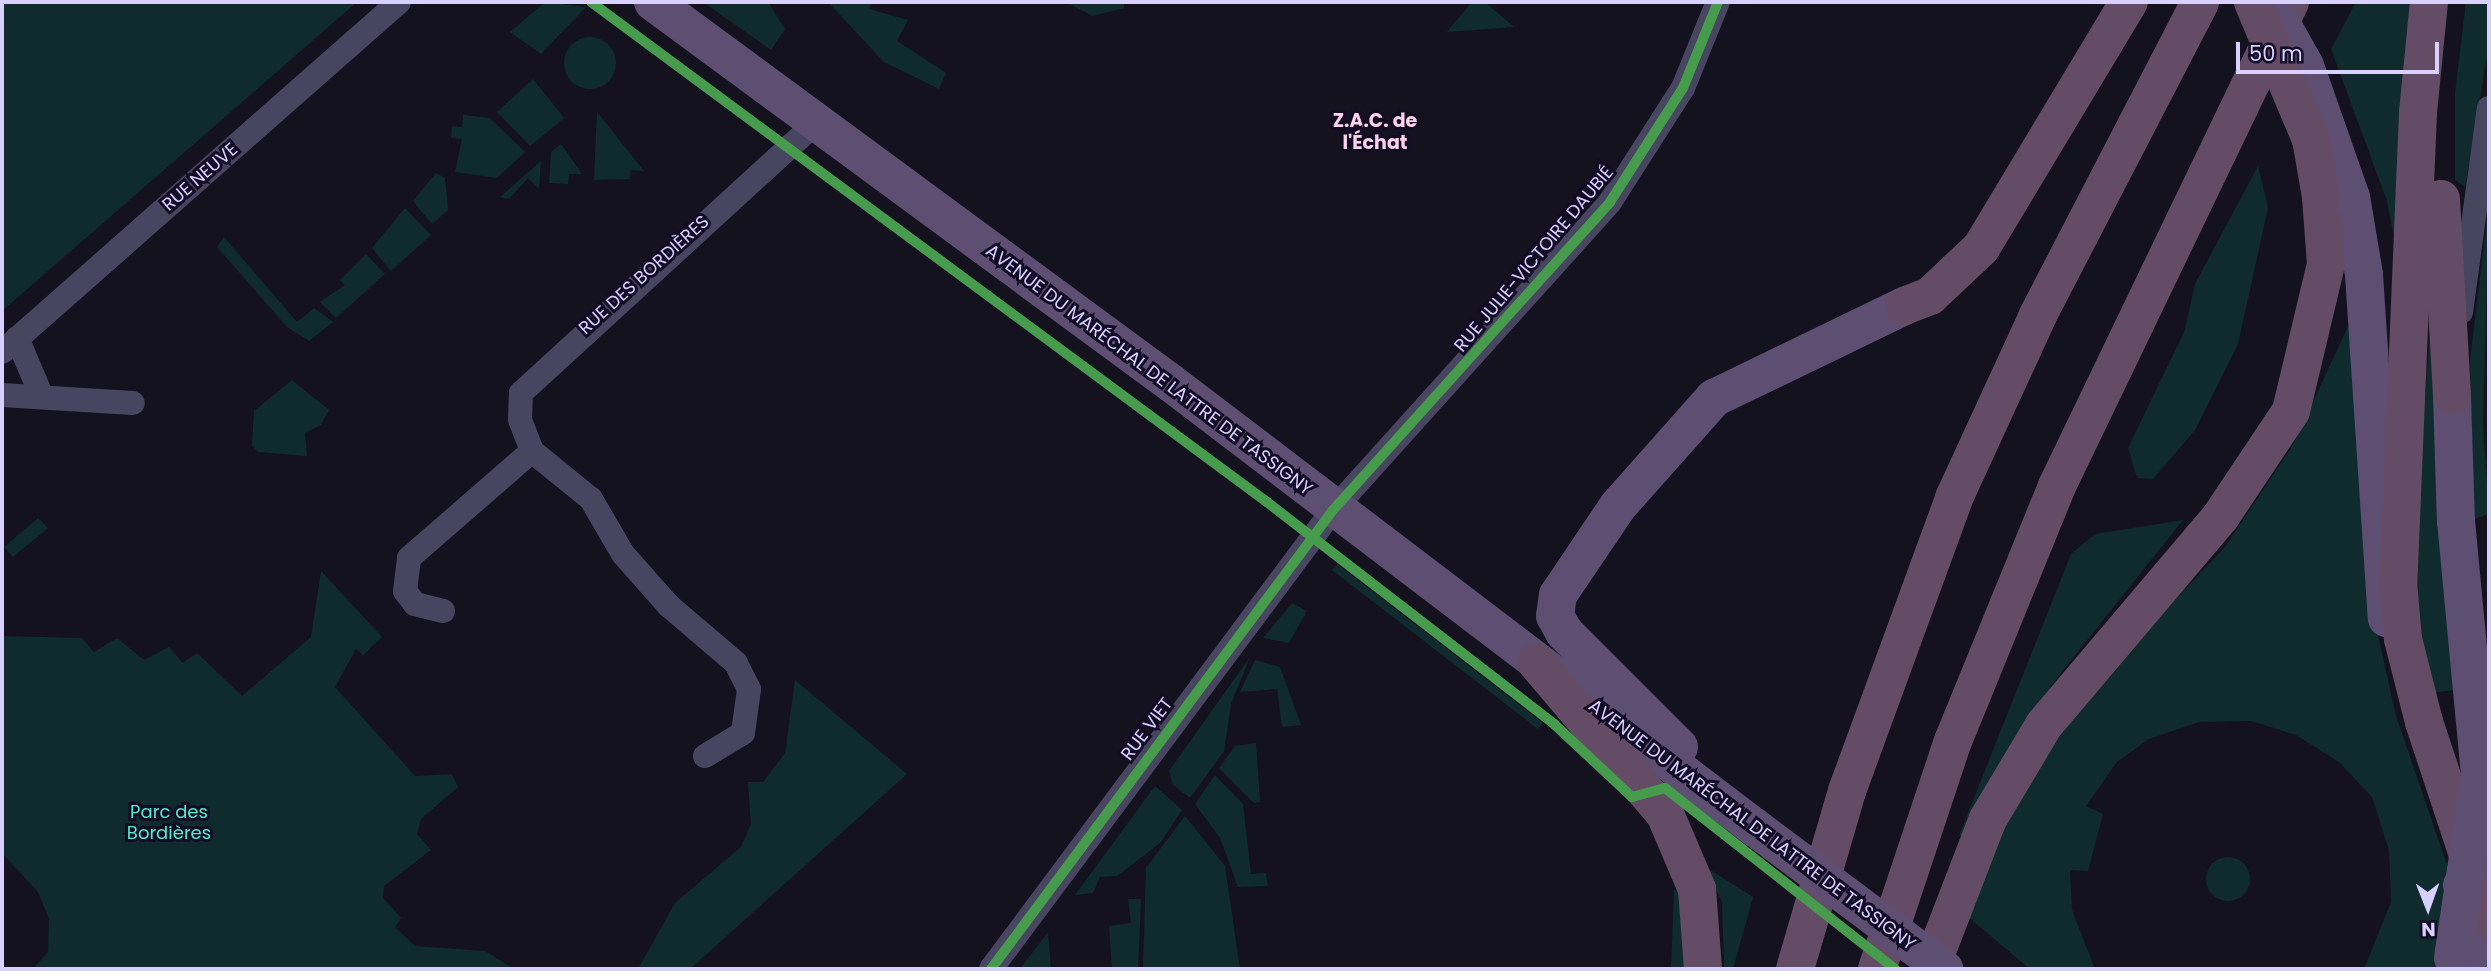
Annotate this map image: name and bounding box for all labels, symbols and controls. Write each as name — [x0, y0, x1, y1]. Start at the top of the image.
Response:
scale bar — [2239, 28, 2442, 72]
text: 50 m — [2249, 39, 2303, 68]
district label: Z.A.C. de l'Échat — [1333, 110, 1417, 154]
street label: RUE NEUVE — [158, 138, 242, 216]
street label: RUE JULIE-VICTOIRE DAUBIÉ — [1450, 162, 1618, 356]
street label: RUE DES BORDIÈRES — [574, 211, 714, 339]
street label: AVENUE DU MARÉCHAL DE LATTRE DE TASSIGNY — [981, 240, 1317, 500]
street label: RUE VIET — [1116, 693, 1178, 765]
street label: AVENUE DU MARÉCHAL DE LATTRE DE TASSIGNY — [1584, 695, 1920, 955]
park label: Parc des Bordières — [127, 802, 211, 844]
north arrow — [2393, 873, 2463, 943]
text: N — [2421, 916, 2436, 943]

